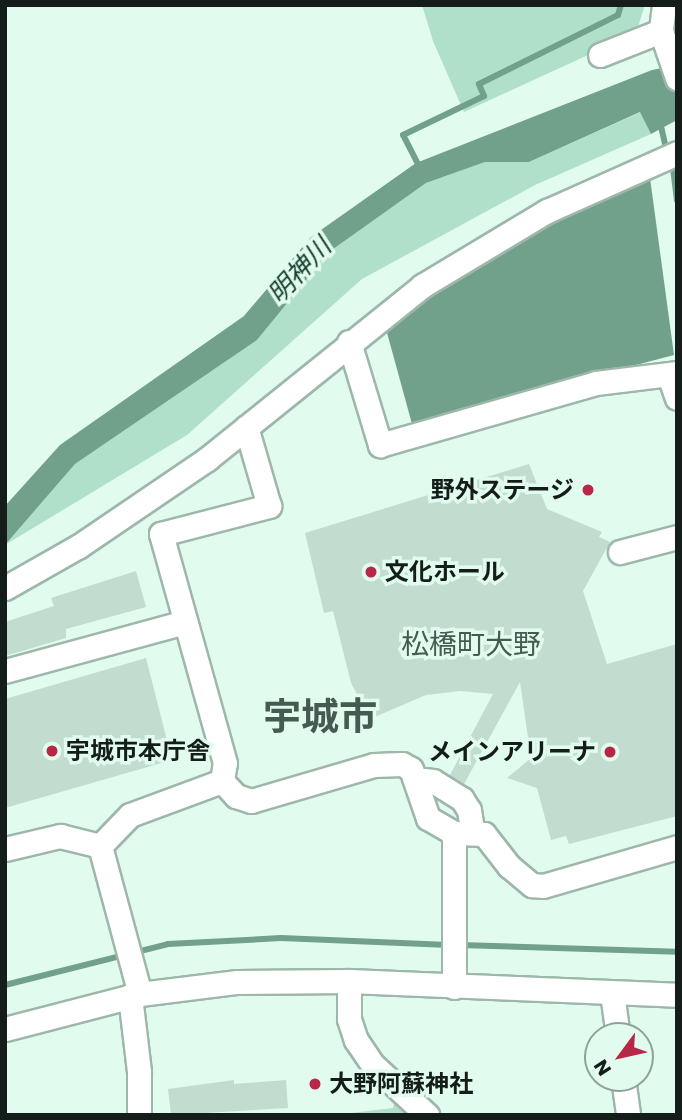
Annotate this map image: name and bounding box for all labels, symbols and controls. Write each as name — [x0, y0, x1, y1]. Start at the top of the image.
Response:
water label: 明神川 — [262, 232, 338, 310]
place label: 野外ステージ — [430, 476, 574, 504]
marker: 野外ステージ — [580, 482, 596, 498]
place label: 文化ホール — [385, 558, 505, 586]
marker: 文化ホール — [363, 564, 379, 580]
district label: 松橋町大野 — [401, 628, 541, 662]
district label: 宇城市 — [263, 694, 377, 740]
place label: 宇城市本庁舎 — [66, 737, 210, 765]
place label: メインアリーナ — [428, 738, 596, 766]
marker: 宇城市本庁舎 — [44, 743, 60, 759]
marker: メインアリーナ — [602, 744, 618, 760]
north arrow — [584, 1022, 654, 1092]
text: N — [587, 1054, 618, 1081]
place label: 大野阿蘇神社 — [329, 1070, 473, 1098]
marker: 大野阿蘇神社 — [307, 1076, 323, 1092]

